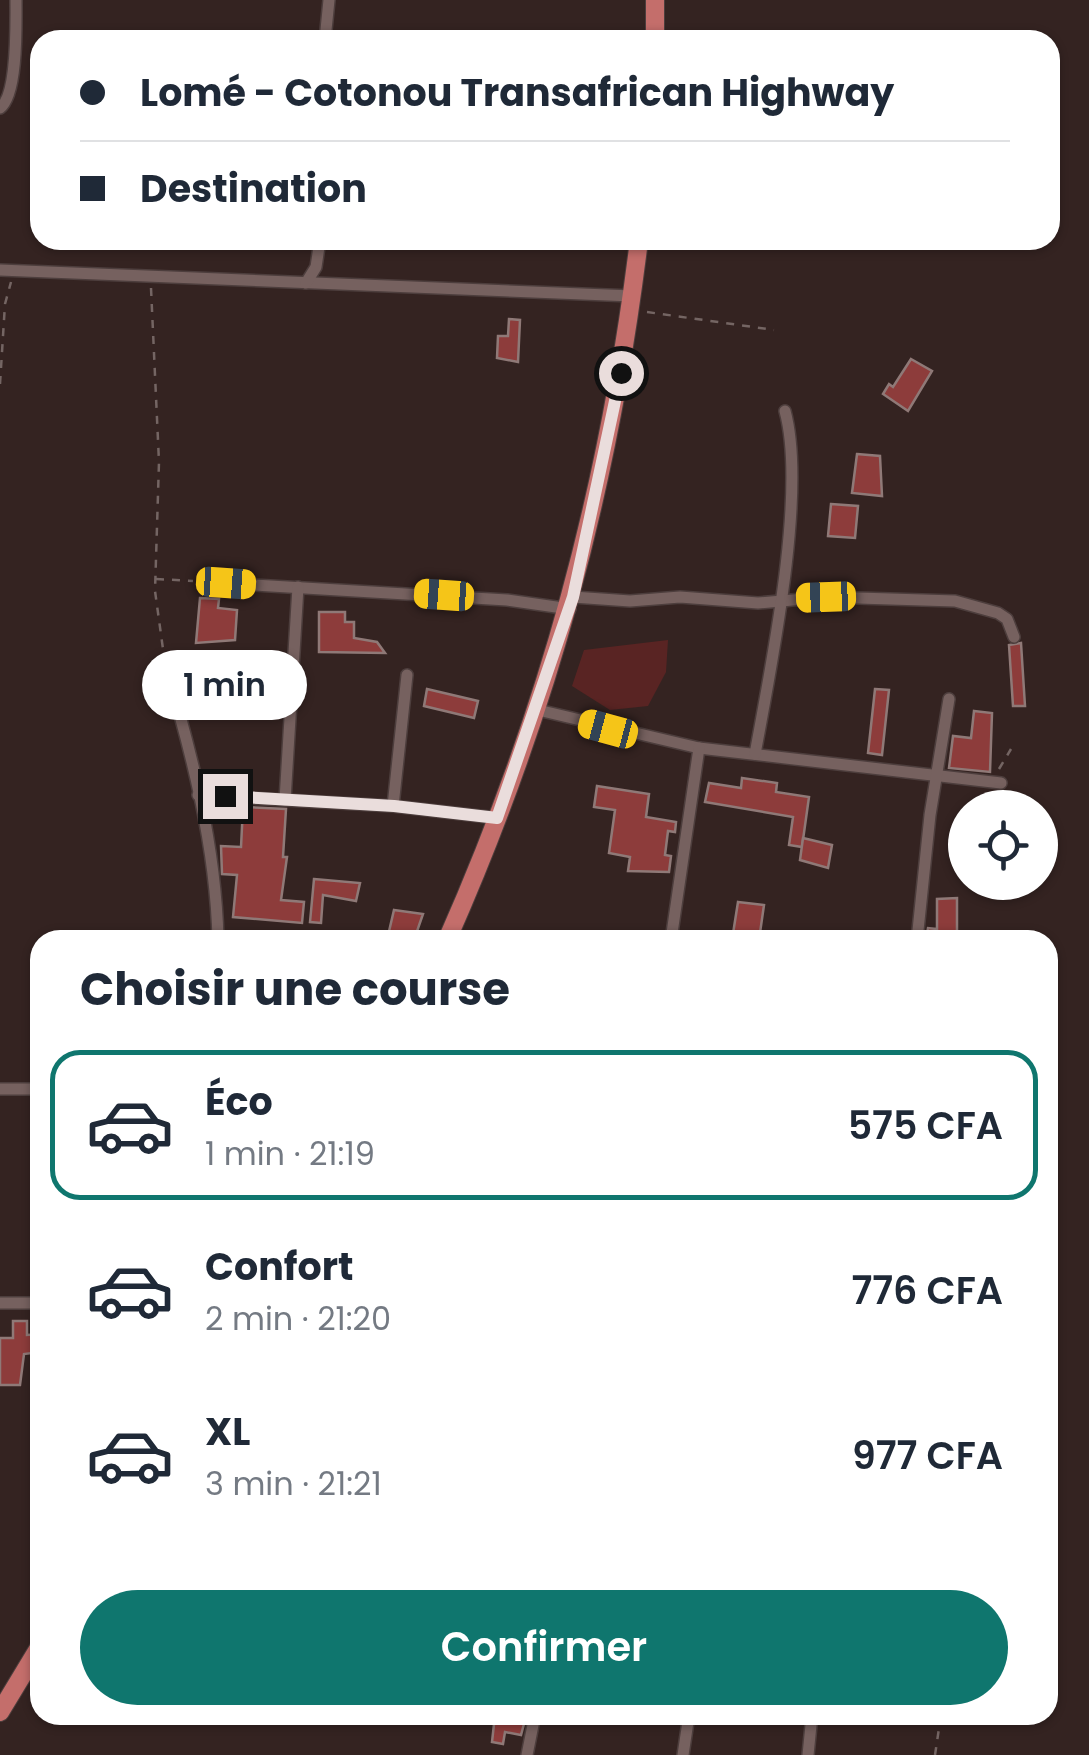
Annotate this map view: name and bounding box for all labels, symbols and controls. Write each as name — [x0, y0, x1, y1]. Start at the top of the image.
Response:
text: Lomé - Cotonou Transafrican Highway — [140, 66, 894, 119]
text: Destination — [140, 162, 367, 215]
route start — [599, 351, 644, 396]
car — [195, 566, 257, 600]
car — [413, 578, 475, 612]
car — [795, 581, 857, 613]
callout: 1 min — [142, 651, 308, 721]
text: 1 min — [183, 662, 266, 707]
car — [575, 707, 641, 751]
route end — [203, 774, 248, 819]
map controls — [948, 790, 1058, 900]
button: locate — [948, 790, 1058, 900]
text: Choisir une course — [80, 958, 510, 1021]
text: Éco — [205, 1075, 273, 1128]
icon: car — [85, 1080, 175, 1170]
text: 575 CFA — [848, 1099, 1003, 1152]
text: 1 min · 21:19 — [205, 1131, 375, 1176]
text: Confort — [205, 1240, 353, 1293]
icon: car — [85, 1245, 175, 1335]
text: 776 CFA — [851, 1264, 1003, 1317]
text: 2 min · 21:20 — [205, 1296, 391, 1341]
text: XL — [205, 1405, 250, 1458]
icon: car — [85, 1410, 175, 1500]
text: 977 CFA — [852, 1429, 1003, 1482]
text: 3 min · 21:21 — [205, 1461, 382, 1506]
button: Confirmer — [80, 1590, 1008, 1705]

